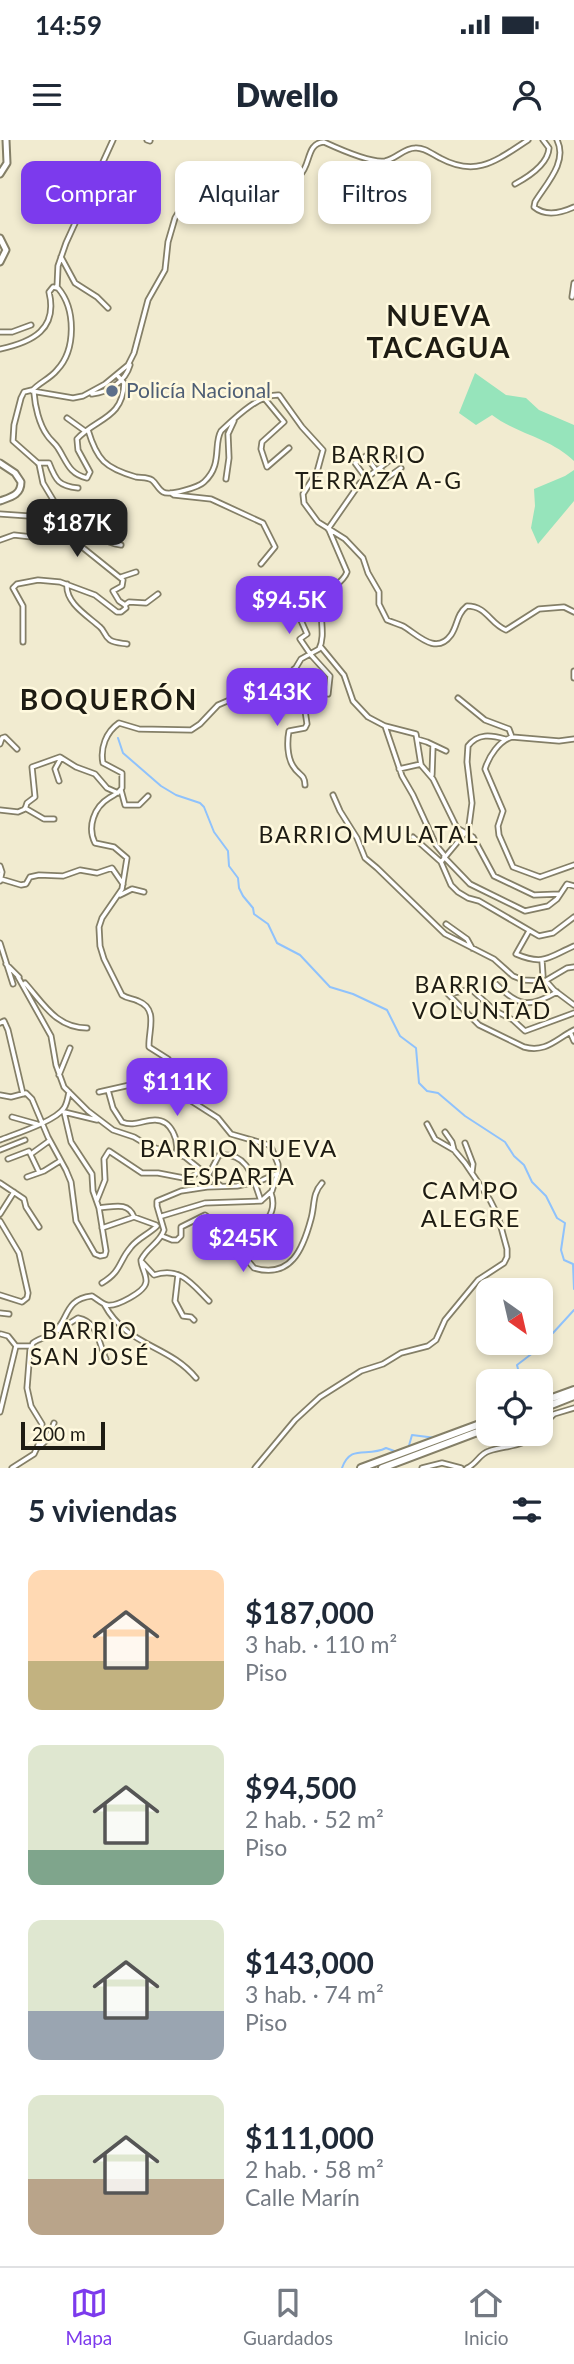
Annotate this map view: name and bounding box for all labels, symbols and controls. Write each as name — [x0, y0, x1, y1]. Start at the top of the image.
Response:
text: 14:59 — [35, 9, 102, 41]
text: Dwello — [236, 75, 338, 114]
icon: menu — [28, 76, 66, 114]
icon: person — [508, 76, 546, 114]
chip: Comprar — [21, 161, 161, 224]
chip: Alquilar — [175, 161, 304, 224]
chip: Filtros — [318, 161, 431, 224]
district label: NUEVA TACAGUA — [366, 298, 512, 364]
place label: Policía Nacional — [126, 377, 271, 402]
marker: Policía Nacional — [104, 383, 120, 399]
district label: BARRIO TERRAZA A-G — [295, 440, 463, 494]
pin: $187K — [28, 500, 126, 559]
text: $187K — [42, 508, 112, 536]
pin: $94.5K — [232, 576, 346, 636]
text: $94.5K — [252, 585, 326, 613]
pin: $143K — [228, 668, 326, 728]
text: $143K — [242, 677, 312, 705]
district label: BOQUERÓN — [20, 682, 198, 716]
district label: BARRIO MULATAL — [258, 820, 480, 848]
district label: BARRIO LA VOLUNTAD — [412, 970, 552, 1024]
pin: $111K — [128, 1058, 226, 1118]
text: $111K — [142, 1067, 212, 1095]
district label: BARRIO NUEVA ESPARTA — [140, 1133, 338, 1190]
district label: CAMPO ALEGRE — [421, 1175, 521, 1232]
pin: $245K — [194, 1214, 292, 1274]
text: $245K — [208, 1223, 278, 1251]
north arrow — [476, 1278, 553, 1354]
map controls — [476, 1278, 553, 1446]
district label: BARRIO SAN JOSÉ — [30, 1316, 150, 1370]
button: locate — [476, 1369, 553, 1446]
scale bar — [21, 1419, 105, 1451]
text: 200 m — [32, 1422, 86, 1445]
icon: filters — [508, 1491, 546, 1529]
text: 5 viviendas — [28, 1492, 177, 1528]
text: $187,000 — [245, 1594, 374, 1630]
icon: home — [84, 1598, 168, 1682]
text: 3 hab. · 110 m² — [245, 1630, 397, 1658]
text: Piso — [245, 1658, 287, 1686]
text: $94,500 — [245, 1769, 356, 1805]
icon: home — [84, 1773, 168, 1857]
text: 2 hab. · 52 m² — [245, 1805, 384, 1833]
text: Piso — [245, 1833, 287, 1861]
text: $143,000 — [245, 1944, 374, 1980]
icon: home — [84, 1948, 168, 2032]
text: 3 hab. · 74 m² — [245, 1980, 384, 2008]
text: Piso — [245, 2008, 287, 2036]
text: $111,000 — [245, 2119, 374, 2155]
icon: home — [84, 2123, 168, 2207]
text: 2 hab. · 58 m² — [245, 2155, 384, 2183]
text: Calle Marín — [245, 2183, 360, 2211]
tab: Mapa — [65, 2284, 112, 2349]
tab: Guardados — [243, 2284, 333, 2349]
tab: Inicio — [464, 2284, 509, 2349]

